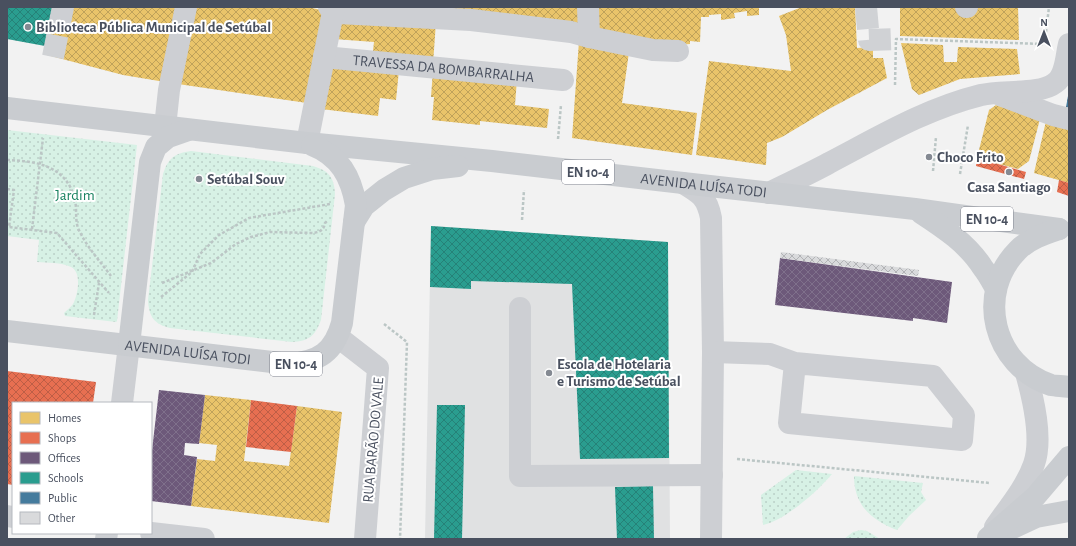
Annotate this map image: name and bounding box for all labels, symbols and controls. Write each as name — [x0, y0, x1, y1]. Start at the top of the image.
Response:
north arrow — [1024, 12, 1064, 52]
text: N — [1040, 17, 1048, 28]
place label: Biblioteca Pública Municipal de Setúbal — [36, 20, 271, 35]
marker: Biblioteca Pública Municipal de Setúbal — [23, 22, 33, 32]
street label: TRAVESSA DA BOMBARRALHA — [352, 53, 535, 85]
place label: Choco Frito — [937, 150, 1004, 165]
marker: Choco Frito — [924, 152, 934, 162]
road number: EN 10-4 — [562, 160, 614, 184]
marker: Casa Santiago — [1004, 167, 1014, 177]
street label: AVENIDA LUÍSA TODI — [640, 171, 768, 200]
place label: Setúbal Souv — [207, 172, 285, 187]
marker: Setúbal Souv — [194, 174, 204, 184]
place label: Casa Santiago — [967, 180, 1051, 195]
park label: Jardim — [55, 188, 95, 203]
road number: EN 10-4 — [961, 207, 1013, 231]
street label: AVENIDA LUÍSA TODI — [124, 338, 252, 367]
road number: EN 10-4 — [270, 352, 322, 376]
place label: Escola de Hotelaria e Turismo de Setúbal — [557, 357, 681, 389]
marker: Escola de Hotelaria e Turismo de Setúbal — [544, 368, 554, 378]
street label: RUA BARÃO DO VALE — [360, 377, 386, 503]
legend — [12, 402, 152, 534]
text: Homes — [48, 412, 81, 424]
text: Shops — [48, 432, 76, 444]
text: Offices — [48, 452, 81, 464]
text: Schools — [48, 472, 83, 484]
text: Public — [48, 492, 77, 504]
text: Other — [48, 512, 75, 524]

